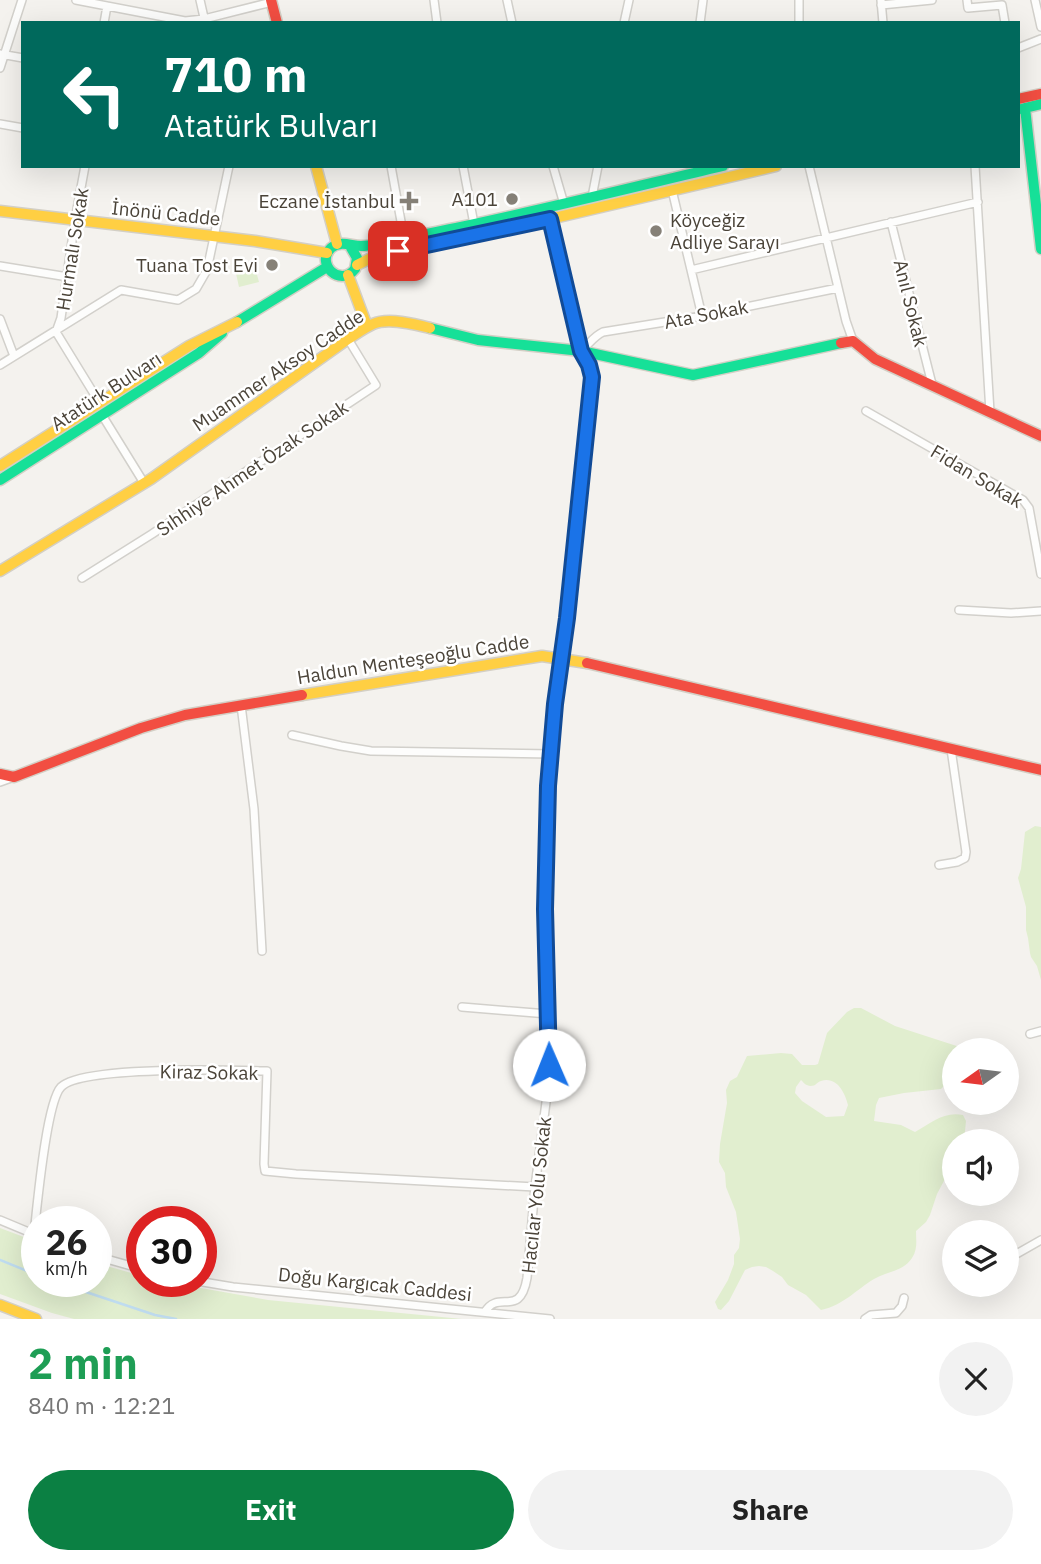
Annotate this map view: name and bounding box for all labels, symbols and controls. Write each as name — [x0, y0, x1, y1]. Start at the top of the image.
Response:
text: 710 m — [164, 42, 308, 105]
icon: left — [49, 49, 140, 140]
text: Atatürk Bulvarı — [164, 104, 378, 146]
street label: Hurmalı Sokak — [50, 186, 94, 312]
place label: A101 — [452, 187, 498, 211]
place label: Eczane İstanbul — [259, 189, 395, 213]
marker: A101 — [504, 191, 520, 207]
marker: Eczane İstanbul — [401, 193, 417, 209]
street label: İnönü Cadde — [110, 195, 222, 231]
place label: Köyceğiz Adliye Sarayı — [670, 208, 780, 254]
pin — [368, 221, 428, 281]
marker: Köyceğiz Adliye Sarayı — [648, 223, 664, 239]
icon: arrive — [379, 232, 417, 270]
place label: Tuana Tost Evi — [136, 253, 258, 277]
marker: Tuana Tost Evi — [264, 257, 280, 273]
street label: Anıl Sokak — [889, 257, 933, 349]
street label: Ata Sokak — [662, 294, 750, 334]
street label: Muammer Aksoy Cadde — [188, 304, 368, 436]
street label: Atatürk Bulvarı — [46, 346, 166, 436]
street label: Sıhhiye Ahmet Özak Sokak — [152, 395, 352, 541]
street label: Fidan Sokak — [926, 439, 1028, 513]
street label: Haldun Menteşeoğlu Cadde — [295, 629, 531, 689]
position arrow — [512, 1028, 586, 1102]
north arrow — [942, 1038, 1018, 1115]
map controls — [942, 1038, 1019, 1297]
street label: Kiraz Sokak — [159, 1059, 259, 1085]
street label: Hacılar Yolu Sokak — [516, 1115, 556, 1275]
button: sound — [942, 1129, 1019, 1206]
speed limit sign: 30 — [126, 1206, 217, 1297]
text: 26 — [45, 1219, 88, 1265]
button: layers — [942, 1220, 1019, 1297]
text: km/h — [45, 1257, 88, 1280]
street label: Doğu Kargıcak Caddesi — [277, 1262, 473, 1306]
text: 2 min — [28, 1336, 138, 1391]
button: close — [939, 1342, 1013, 1416]
text: 840 m · 12:21 — [28, 1390, 175, 1420]
button: Exit — [28, 1470, 514, 1550]
button: Share — [528, 1470, 1013, 1550]

